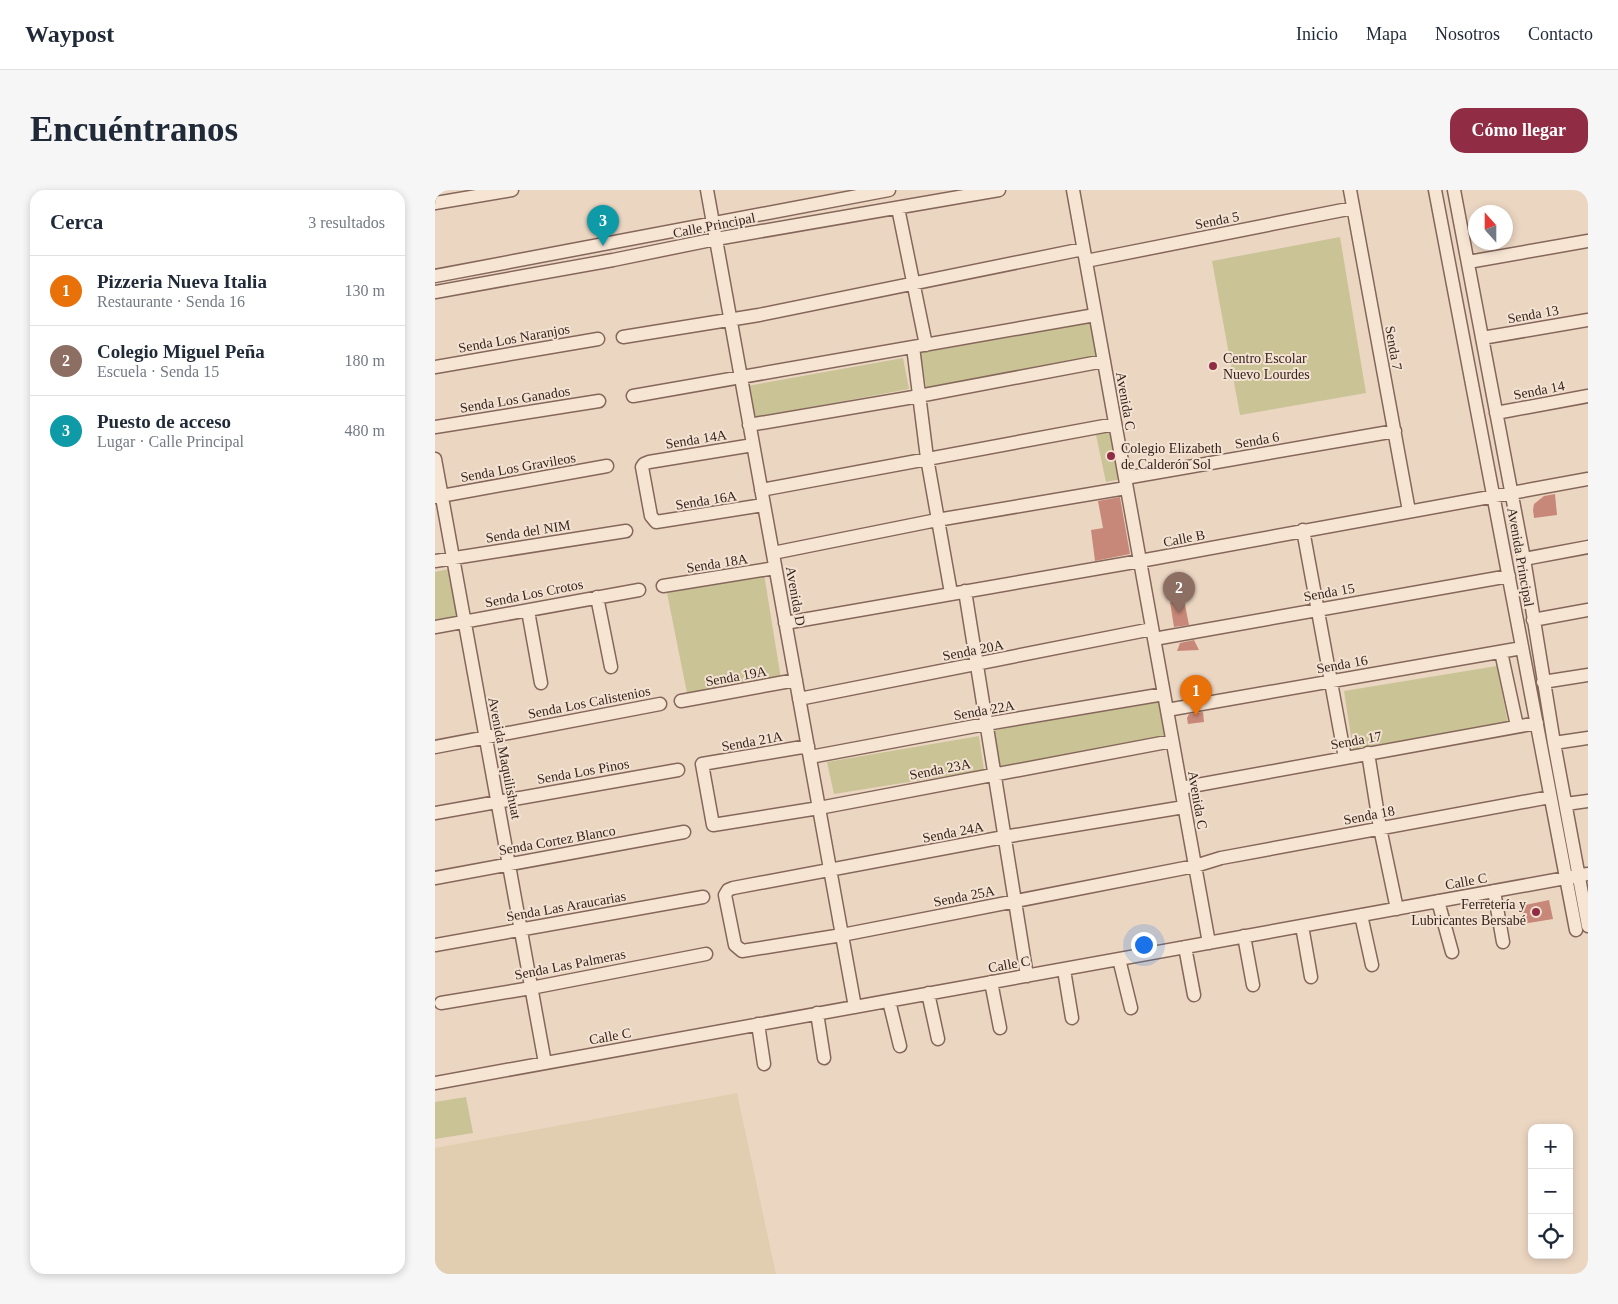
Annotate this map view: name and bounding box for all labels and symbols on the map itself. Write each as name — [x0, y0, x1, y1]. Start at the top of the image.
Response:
pin: 3 — [587, 205, 619, 246]
north arrow — [1468, 205, 1513, 250]
street label: Senda 5 — [1194, 209, 1240, 232]
street label: Calle Principal — [672, 210, 757, 241]
street label: Senda 13 — [1506, 303, 1560, 326]
street label: Senda Los Naranjos — [457, 321, 571, 356]
street label: Senda 7 — [1382, 325, 1405, 371]
place label: Centro Escolar Nuevo Lourdes — [1223, 351, 1310, 382]
marker: Centro Escolar Nuevo Lourdes — [1207, 360, 1219, 372]
street label: Avenida C — [1113, 371, 1138, 432]
street label: Senda 14 — [1512, 378, 1566, 403]
street label: Senda Los Ganados — [459, 383, 571, 416]
street label: Senda 14A — [664, 427, 729, 452]
street label: Senda 6 — [1234, 429, 1280, 452]
place label: Colegio Elizabeth de Calderón Sol — [1121, 441, 1222, 472]
street label: Senda Los Gravileos — [459, 450, 577, 485]
marker: Colegio Elizabeth de Calderón Sol — [1105, 450, 1117, 462]
street label: Senda 16A — [674, 488, 739, 513]
street label: Avenida Principal — [1504, 506, 1537, 608]
street label: Senda del NIM — [485, 517, 572, 546]
street label: Calle B — [1162, 527, 1206, 550]
street label: Senda 18A — [685, 551, 750, 576]
street label: Avenida D — [783, 565, 808, 627]
pin: 2 — [1163, 572, 1195, 613]
street label: Senda Los Crotos — [484, 577, 584, 610]
street label: Senda 15 — [1302, 581, 1356, 604]
street label: Senda 20A — [941, 637, 1006, 664]
street label: Senda 16 — [1315, 653, 1369, 676]
street label: Senda 19A — [704, 664, 769, 689]
pin: 1 — [1180, 675, 1212, 716]
street label: Senda Los Calistenios — [527, 683, 652, 722]
street label: Avenida Maquilishuat — [485, 696, 524, 820]
street label: Senda 22A — [952, 698, 1017, 723]
street label: Senda 21A — [720, 729, 785, 754]
street label: Senda 17 — [1329, 729, 1383, 752]
street label: Senda Los Pinos — [536, 756, 630, 787]
street label: Senda 23A — [908, 756, 973, 783]
street label: Avenida C — [1185, 770, 1210, 831]
street label: Senda 18 — [1342, 803, 1396, 828]
street label: Senda 24A — [921, 819, 986, 846]
street label: Senda Cortez Blanco — [498, 823, 617, 858]
street label: Calle C — [1444, 870, 1488, 893]
street label: Senda 25A — [932, 883, 997, 910]
street label: Senda Las Araucarias — [505, 889, 627, 924]
place label: Ferretería y Lubricantes Bersabé — [1411, 897, 1526, 928]
marker: Ferretería y Lubricantes Bersabé — [1530, 906, 1542, 918]
your location — [1131, 932, 1157, 958]
street label: Senda Las Palmeras — [513, 946, 627, 983]
street label: Calle C — [987, 953, 1031, 976]
street label: Calle C — [588, 1025, 632, 1048]

